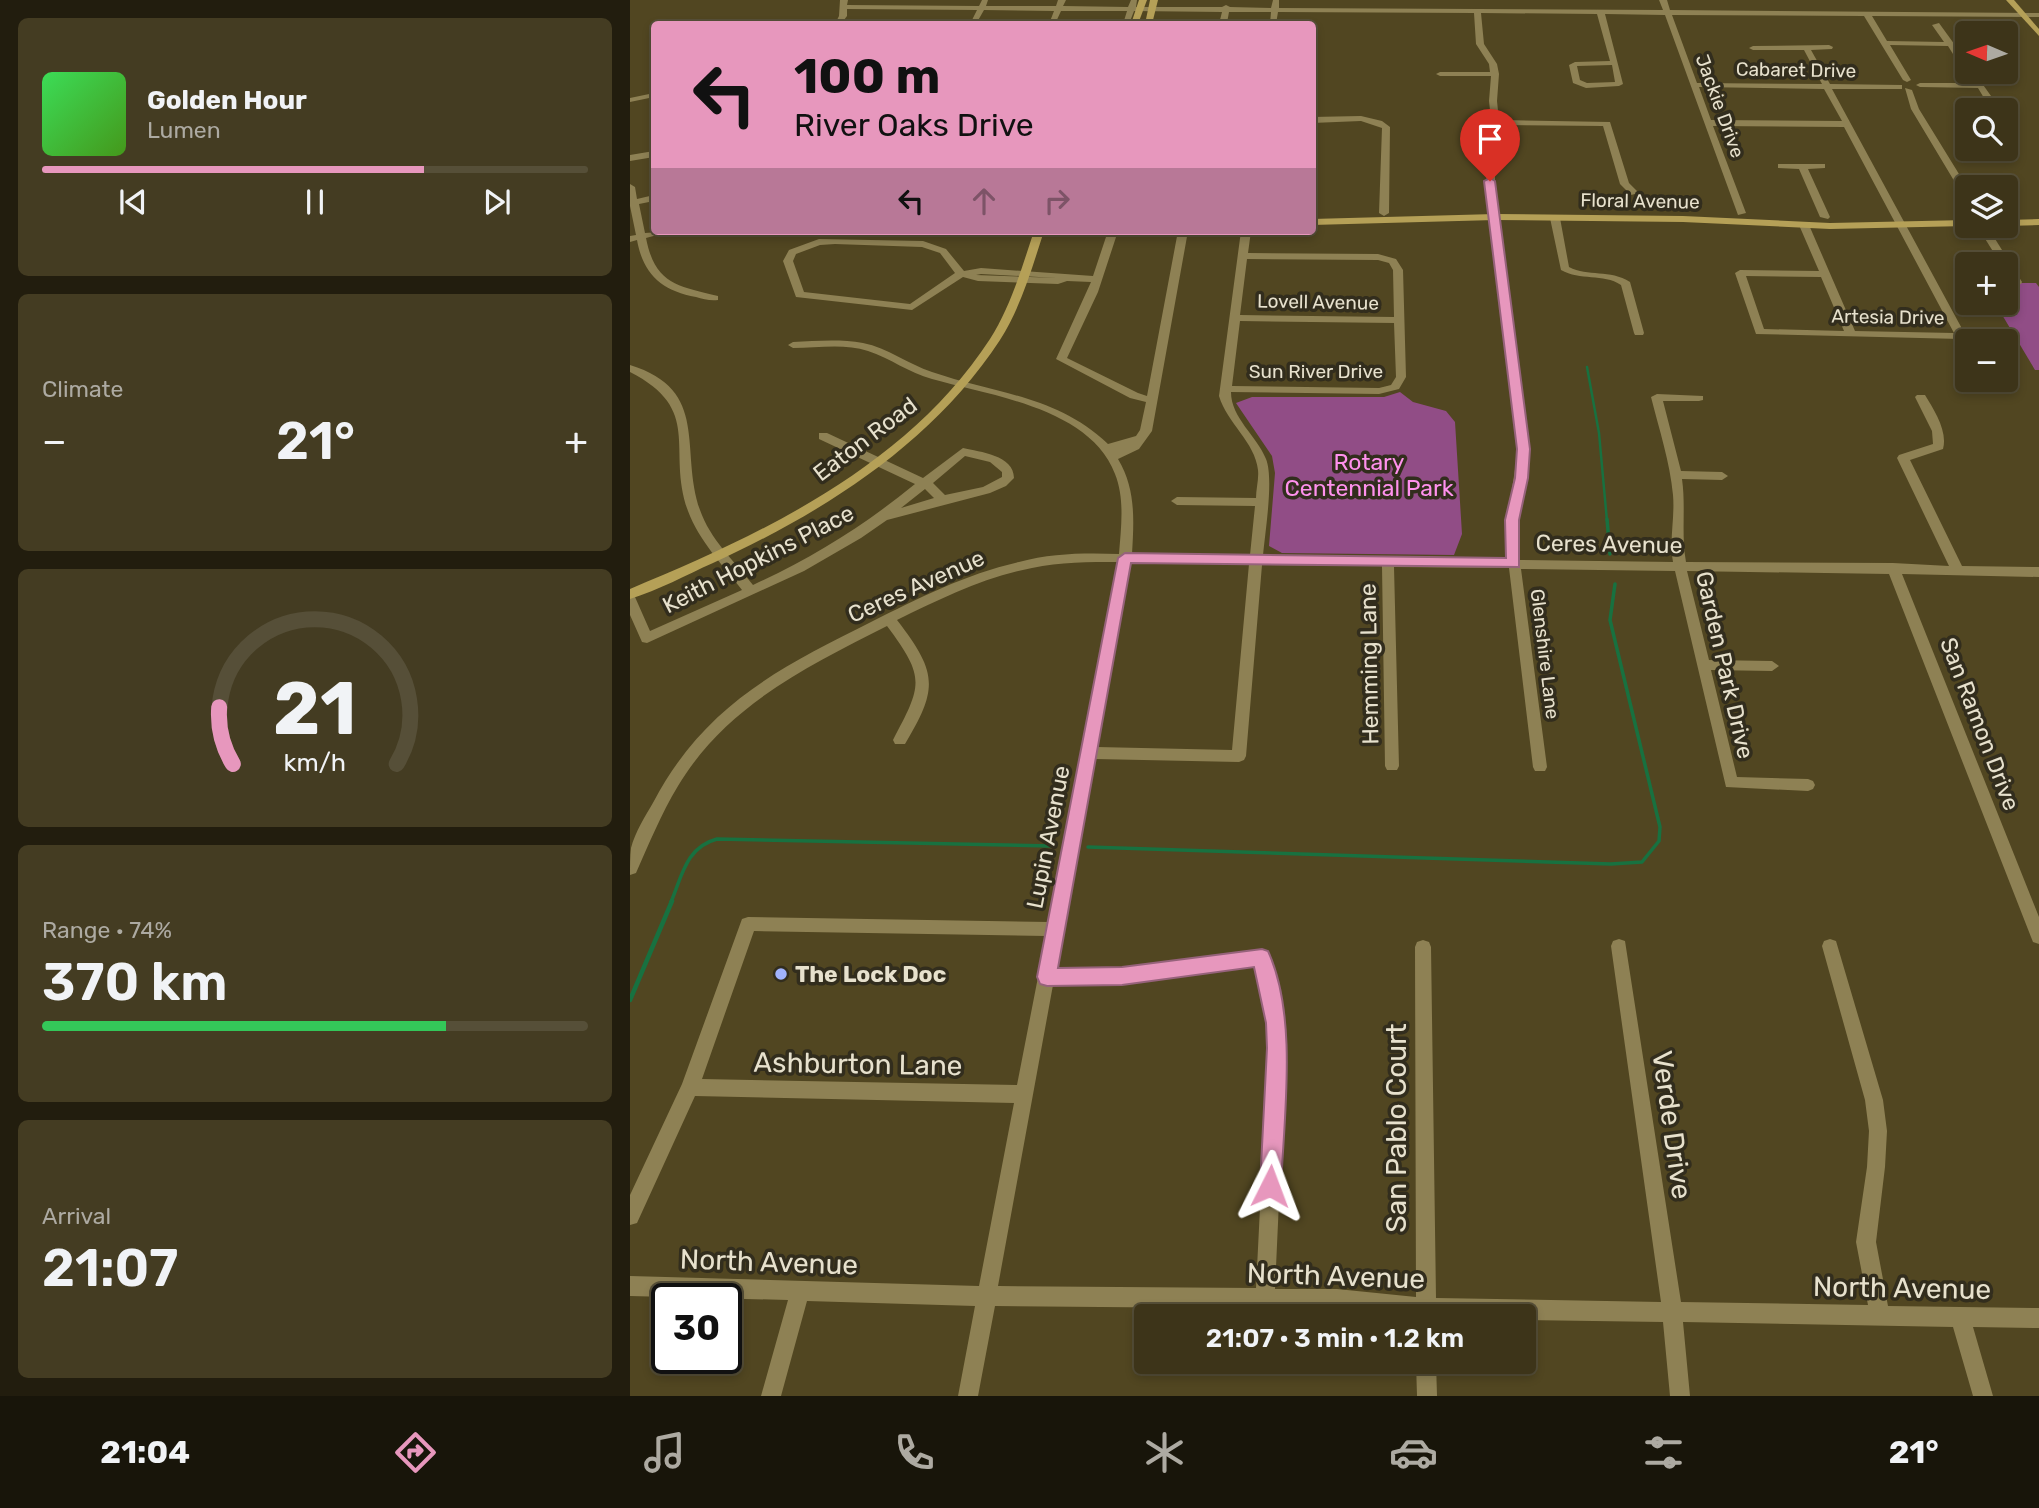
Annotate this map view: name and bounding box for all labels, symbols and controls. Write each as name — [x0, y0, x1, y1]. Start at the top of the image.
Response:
north arrow — [1955, 21, 2018, 84]
map controls — [1955, 21, 2018, 392]
text: 100 m — [794, 47, 940, 105]
icon: left — [679, 49, 770, 140]
street label: Jackie Drive — [1691, 51, 1749, 161]
street label: Cabaret Drive — [1736, 57, 1856, 83]
text: Golden Hour — [147, 85, 307, 116]
button: search — [1955, 98, 2018, 161]
text: River Oaks Drive — [794, 106, 1034, 144]
pin — [1460, 109, 1520, 181]
text: Lumen — [147, 116, 221, 144]
icon: arrive — [1471, 120, 1509, 158]
button: layers — [1955, 175, 2018, 238]
icon: left — [892, 182, 930, 220]
icon: ahead — [965, 182, 1003, 220]
icon: right — [1038, 182, 1076, 220]
icon: previous — [114, 183, 152, 221]
icon: pause — [296, 183, 334, 221]
icon: next — [478, 183, 516, 221]
street label: Floral Avenue — [1580, 188, 1700, 214]
button: + — [1955, 252, 2018, 315]
street label: Lovell Avenue — [1257, 289, 1379, 315]
street label: Artesia Drive — [1831, 305, 1945, 329]
button: − — [1955, 329, 2018, 392]
street label: Sun River Drive — [1249, 360, 1383, 383]
text: Climate — [42, 375, 123, 403]
street label: Eaton Road — [808, 391, 922, 487]
text: 21° — [276, 410, 355, 472]
text: − — [42, 418, 67, 464]
text: + — [564, 418, 588, 464]
park label: Rotary Centennial Park — [1284, 448, 1454, 502]
street label: Keith Hopkins Place — [658, 499, 858, 619]
street label: Ceres Avenue — [1535, 529, 1683, 559]
street label: Ceres Avenue — [843, 543, 989, 629]
street label: Garden Park Drive — [1690, 569, 1760, 761]
street label: Hemming Lane — [1354, 583, 1384, 745]
street label: Glenshire Lane — [1526, 587, 1564, 721]
street label: San Ramon Drive — [1934, 634, 2026, 814]
text: 21 — [273, 666, 357, 752]
text: km/h — [284, 748, 346, 777]
street label: Lupin Avenue — [1020, 763, 1076, 911]
text: Range · 74% — [42, 916, 172, 944]
text: 370 km — [42, 951, 227, 1013]
place label: The Lock Doc — [795, 960, 946, 988]
marker: The Lock Doc — [773, 966, 789, 982]
street label: San Pablo Court — [1380, 1023, 1413, 1233]
street label: Ashburton Lane — [753, 1046, 963, 1082]
street label: Verde Drive — [1645, 1049, 1699, 1201]
position arrow — [1233, 1149, 1307, 1223]
text: Arrival — [42, 1202, 111, 1230]
text: 21:07 — [42, 1237, 178, 1299]
street label: North Avenue — [679, 1242, 859, 1282]
street label: North Avenue — [1246, 1256, 1426, 1296]
street label: North Avenue — [1813, 1270, 1991, 1306]
speed limit sign: 30 — [651, 1283, 742, 1374]
text: 21:07 · 3 min · 1.2 km — [1206, 1323, 1464, 1354]
icon: directions — [391, 1428, 440, 1477]
icon: music — [640, 1428, 689, 1477]
icon: phone — [890, 1428, 939, 1477]
icon: climate — [1140, 1428, 1189, 1477]
icon: car — [1389, 1428, 1438, 1477]
icon: filters — [1639, 1428, 1688, 1477]
text: 21:04 — [100, 1433, 190, 1471]
text: 21° — [1889, 1433, 1939, 1471]

